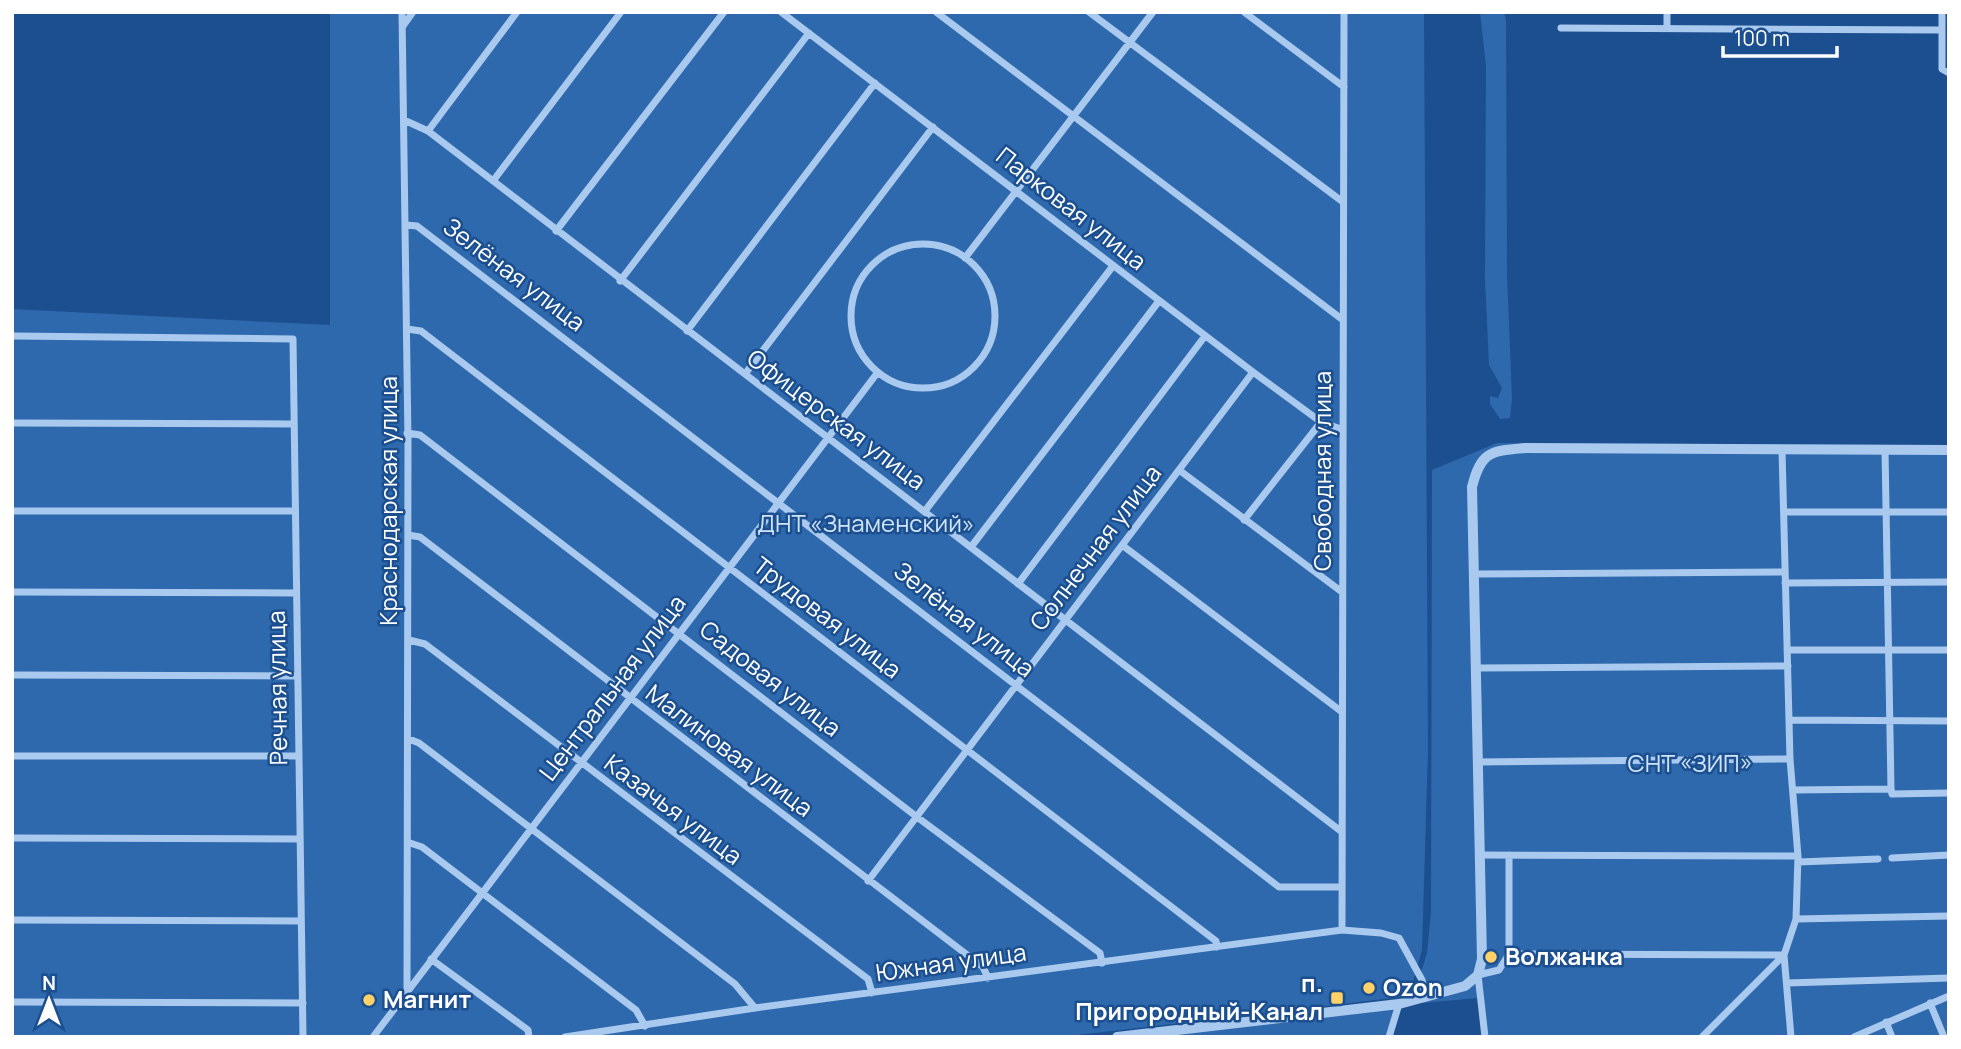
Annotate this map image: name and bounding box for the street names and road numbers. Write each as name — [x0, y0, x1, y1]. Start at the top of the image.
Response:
street label: Парковая улица — [990, 139, 1154, 277]
street label: Зелёная улица — [437, 210, 593, 338]
street label: Офицерская улица — [741, 341, 933, 497]
street label: Свободная улица — [1305, 371, 1338, 571]
street label: Краснодарская улица — [371, 376, 404, 626]
street label: Солнечная улица — [1021, 457, 1168, 637]
street label: Трудовая улица — [747, 549, 909, 685]
street label: Зелёная улица — [888, 554, 1042, 684]
street label: Центральная улица — [531, 587, 693, 787]
street label: Речная улица — [259, 610, 294, 766]
street label: Садовая улица — [693, 612, 848, 743]
street label: Малиновая улица — [640, 676, 820, 824]
street label: Казачья улица — [598, 746, 750, 872]
street label: Южная улица — [873, 935, 1028, 988]

